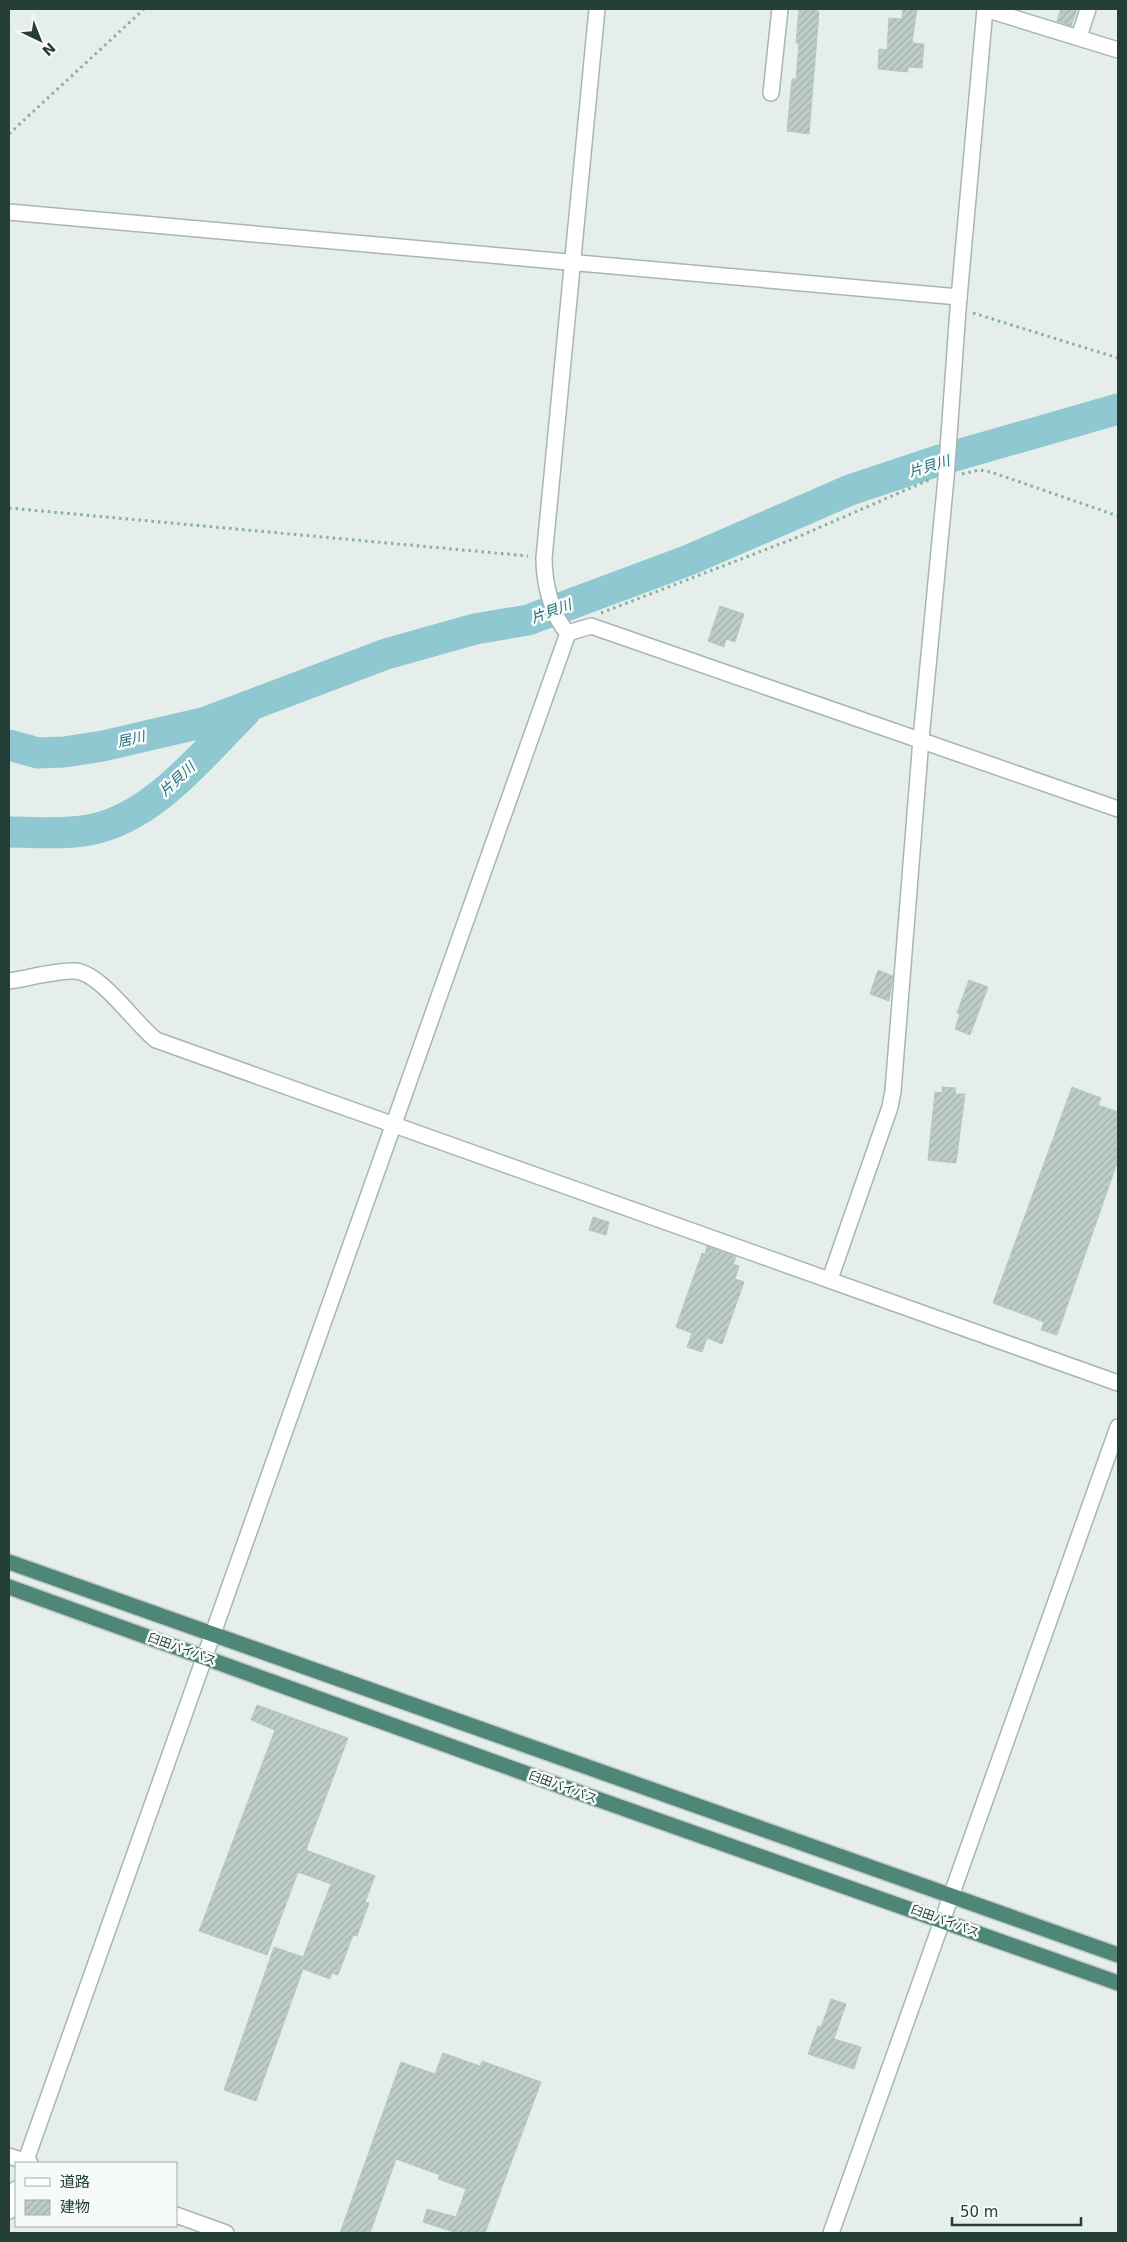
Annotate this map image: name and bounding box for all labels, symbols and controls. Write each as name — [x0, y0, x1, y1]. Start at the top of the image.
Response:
north arrow — [15, 15, 65, 65]
text: N — [39, 40, 59, 59]
water label: 片貝川 — [907, 452, 953, 480]
water label: 片貝川 — [529, 596, 575, 626]
water label: 居川 — [116, 728, 148, 750]
water label: 片貝川 — [156, 757, 199, 799]
street label: 臼田バイパス — [146, 1630, 218, 1668]
street label: 臼田バイパス — [527, 1768, 599, 1806]
street label: 臼田バイパス — [909, 1902, 981, 1940]
legend — [15, 2162, 178, 2227]
text: 道路 — [60, 2173, 90, 2191]
scale bar — [952, 2194, 1081, 2226]
text: 建物 — [60, 2198, 90, 2216]
text: 50 m — [960, 2203, 998, 2221]

